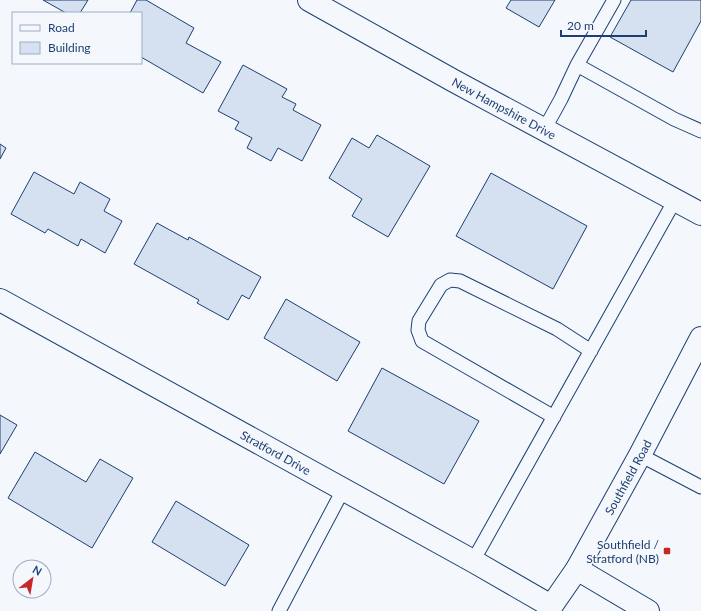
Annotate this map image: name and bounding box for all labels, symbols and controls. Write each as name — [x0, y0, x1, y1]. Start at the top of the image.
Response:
legend — [12, 12, 142, 64]
scale bar — [561, 12, 646, 38]
text: 20 m — [567, 18, 594, 33]
text: Road — [48, 20, 75, 35]
text: Building — [48, 40, 91, 55]
street label: New Hampshire Drive — [449, 74, 559, 142]
street label: Stratford Drive — [238, 427, 314, 478]
street label: Southfield Road — [601, 437, 654, 517]
place label: Southfield / Stratford (NB) — [586, 537, 660, 566]
marker: Southfield / Stratford (NB) — [662, 546, 672, 556]
north arrow — [12, 559, 52, 599]
text: N — [30, 562, 44, 578]

